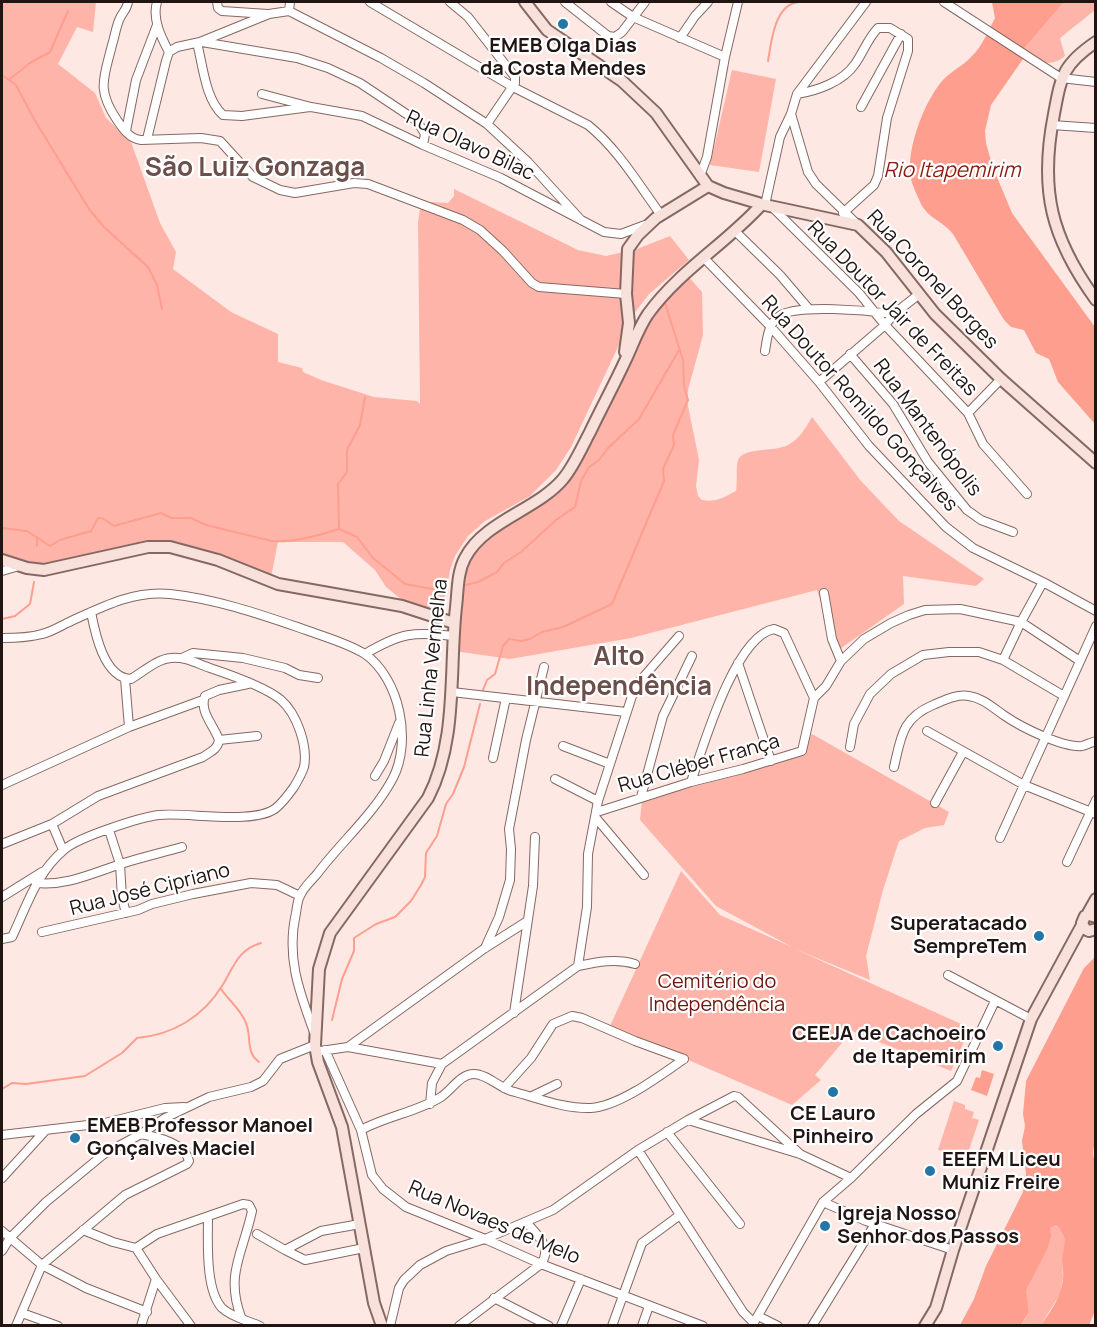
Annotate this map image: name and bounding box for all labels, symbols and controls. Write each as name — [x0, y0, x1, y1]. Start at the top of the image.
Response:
marker: EMEB Olga Dias da Costa Mendes — [556, 17, 570, 31]
place label: EMEB Olga Dias da Costa Mendes — [480, 34, 646, 81]
street label: Rua Olavo Bilac — [402, 106, 538, 186]
district label: São Luiz Gonzaga — [145, 153, 365, 185]
water label: Rio Itapemirim — [883, 158, 1021, 184]
street label: Rua Coronel Borges — [861, 205, 1003, 355]
street label: Rua Doutor Jair de Freitas — [802, 216, 982, 402]
street label: Rua Doutor Romildo Gonçalves — [756, 291, 962, 517]
street label: Rua Mantenópolis — [868, 355, 986, 501]
street label: Rua Linha Vermelha — [411, 578, 453, 758]
district label: Alto Independência — [526, 642, 712, 704]
street label: Rua Cléber França — [615, 729, 783, 799]
street label: Rua José Cipriano — [67, 858, 233, 922]
place label: Superatacado SempreTem — [890, 912, 1027, 959]
marker: Superatacado SempreTem — [1032, 929, 1046, 943]
park label: Cemitério do Independência — [649, 970, 785, 1017]
place label: CEEJA de Cachoeiro de Itapemirim — [792, 1022, 986, 1069]
marker: CEEJA de Cachoeiro de Itapemirim — [991, 1039, 1005, 1053]
marker: CE Lauro Pinheiro — [826, 1085, 840, 1099]
place label: CE Lauro Pinheiro — [790, 1102, 876, 1149]
place label: EMEB Professor Manoel Gonçalves Maciel — [87, 1114, 313, 1161]
marker: EMEB Professor Manoel Gonçalves Maciel — [68, 1131, 82, 1145]
place label: EEEFM Liceu Muniz Freire — [942, 1148, 1061, 1195]
marker: EEEFM Liceu Muniz Freire — [923, 1164, 937, 1178]
street label: Rua Novaes de Melo — [405, 1176, 583, 1270]
place label: Igreja Nosso Senhor dos Passos — [837, 1202, 1019, 1249]
marker: Igreja Nosso Senhor dos Passos — [818, 1219, 832, 1233]

